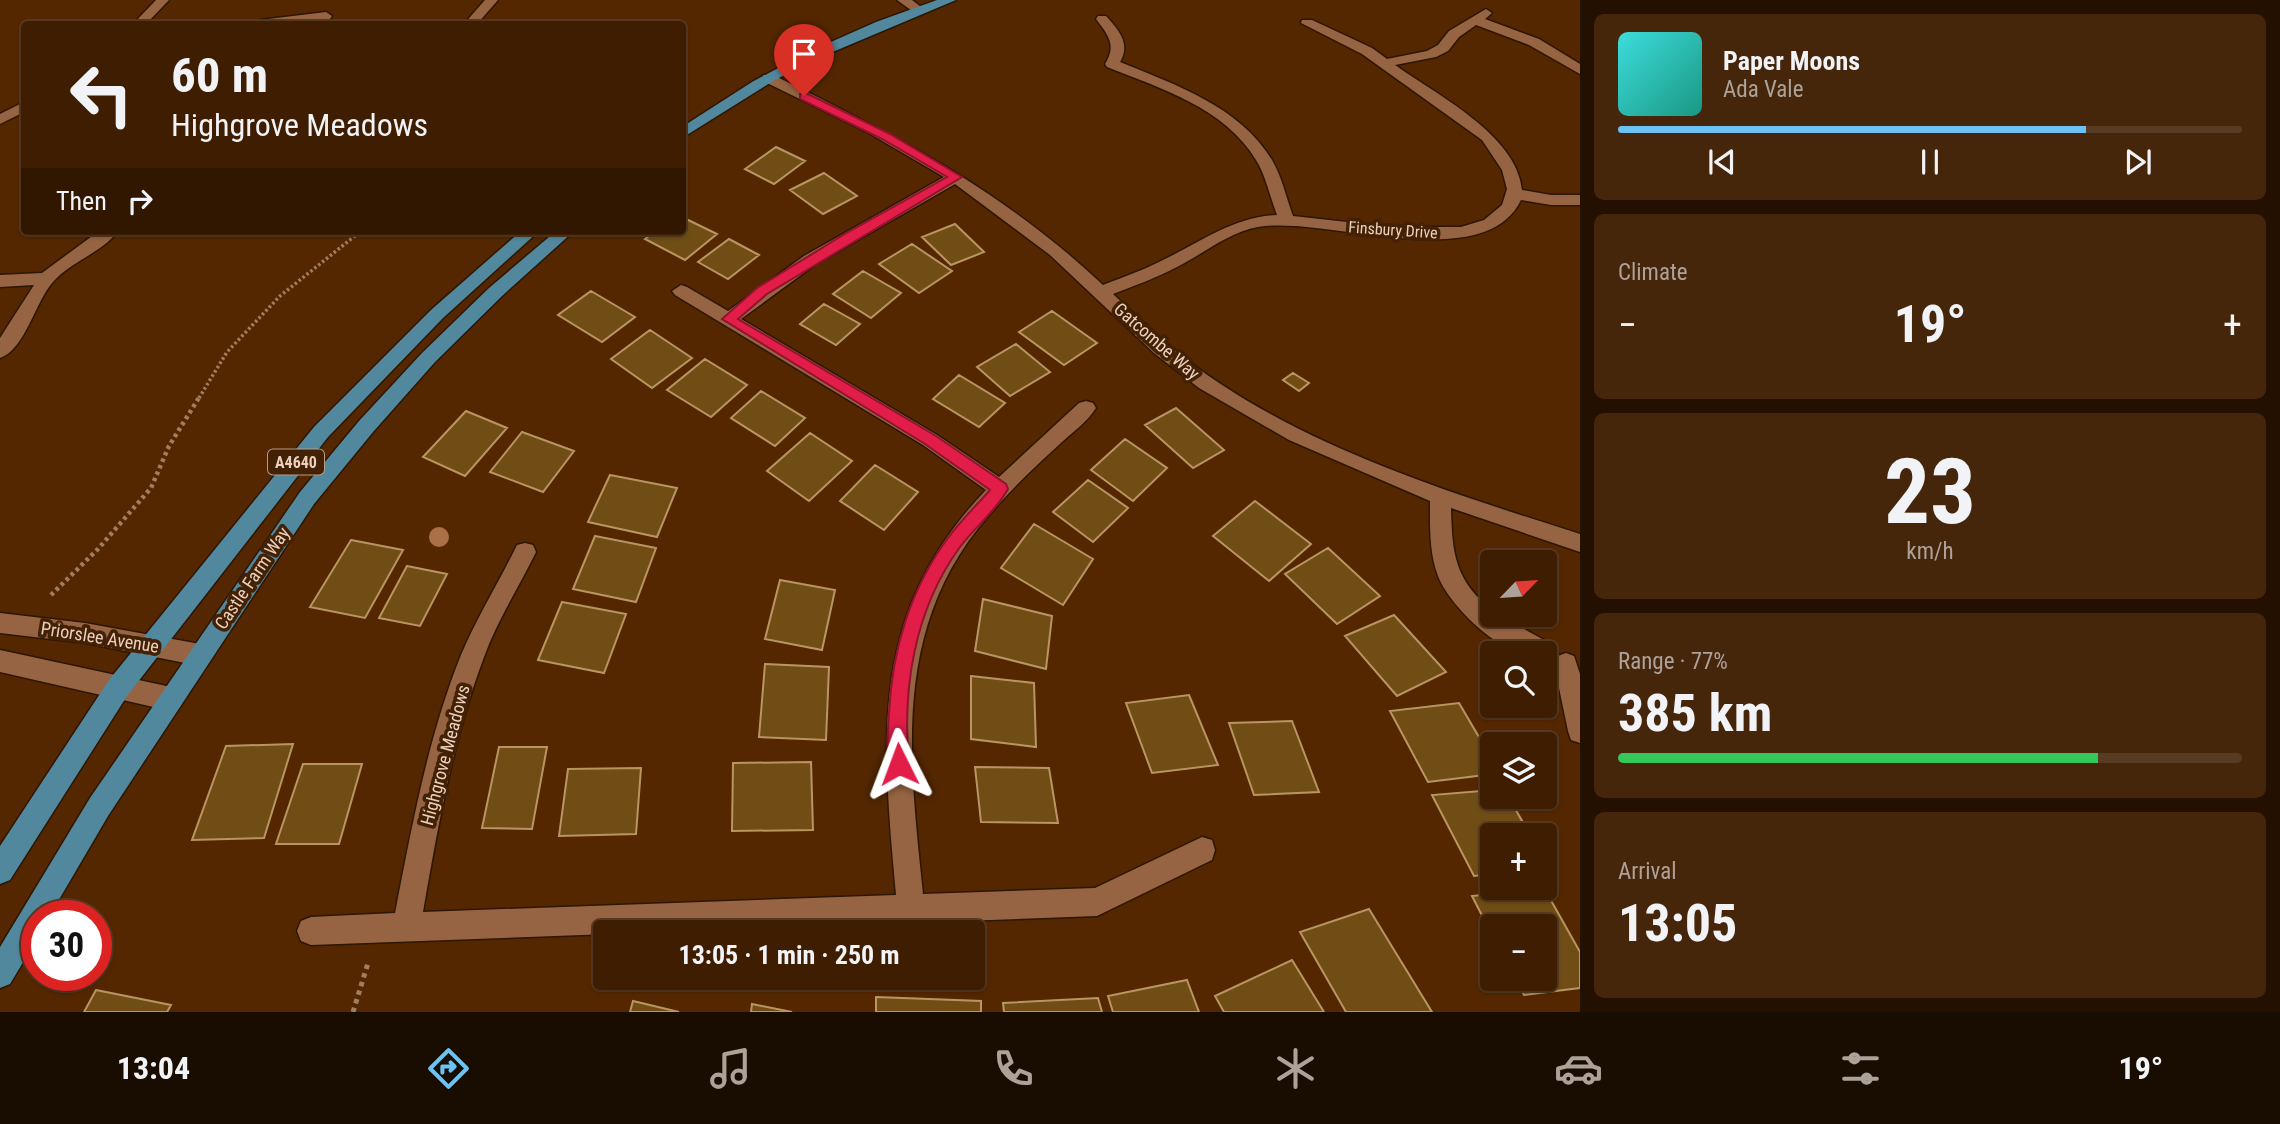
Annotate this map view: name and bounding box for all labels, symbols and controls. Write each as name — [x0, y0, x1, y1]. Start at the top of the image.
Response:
pin — [774, 24, 834, 96]
icon: arrive — [785, 35, 823, 73]
text: Paper Moons — [1723, 46, 1860, 76]
text: 60 m — [171, 47, 268, 104]
icon: left — [56, 49, 147, 140]
text: Ada Vale — [1723, 76, 1803, 103]
text: Highgrove Meadows — [171, 106, 428, 144]
icon: previous — [1703, 143, 1741, 181]
icon: pause — [1911, 143, 1949, 181]
icon: next — [2119, 143, 2157, 181]
icon: right — [121, 182, 159, 220]
text: Then — [56, 186, 107, 216]
street label: Finsbury Drive — [1348, 217, 1438, 243]
text: Climate — [1618, 259, 1688, 286]
text: 19° — [1894, 294, 1966, 355]
street label: Gatcombe Way — [1110, 298, 1204, 384]
text: − — [1618, 303, 1637, 347]
text: + — [2223, 303, 2242, 347]
text: 23 — [1884, 439, 1976, 545]
road number: A4640 — [268, 449, 324, 475]
street label: Castle Farm Way — [210, 523, 294, 633]
text: km/h — [1906, 538, 1954, 565]
north arrow — [1480, 550, 1558, 626]
map controls — [1480, 550, 1557, 991]
street label: Priorslee Avenue — [39, 617, 161, 657]
button: search — [1480, 641, 1557, 718]
text: Range · 77% — [1618, 648, 1728, 675]
street label: Highgrove Meadows — [416, 682, 474, 828]
text: 385 km — [1618, 683, 1772, 744]
position arrow — [862, 727, 936, 801]
button: layers — [1480, 732, 1557, 809]
button: + — [1480, 823, 1557, 900]
text: Arrival — [1618, 858, 1677, 885]
text: 13:05 — [1618, 893, 1737, 954]
speed limit sign: 30 — [21, 900, 112, 991]
button: − — [1480, 914, 1557, 991]
text: 13:05 · 1 min · 250 m — [679, 940, 899, 970]
icon: directions — [424, 1044, 473, 1093]
icon: music — [706, 1044, 755, 1093]
icon: phone — [989, 1044, 1038, 1093]
icon: climate — [1271, 1044, 1320, 1093]
icon: car — [1554, 1044, 1603, 1093]
icon: filters — [1836, 1044, 1885, 1093]
text: 13:04 — [117, 1049, 190, 1087]
text: 19° — [2118, 1049, 2163, 1087]

